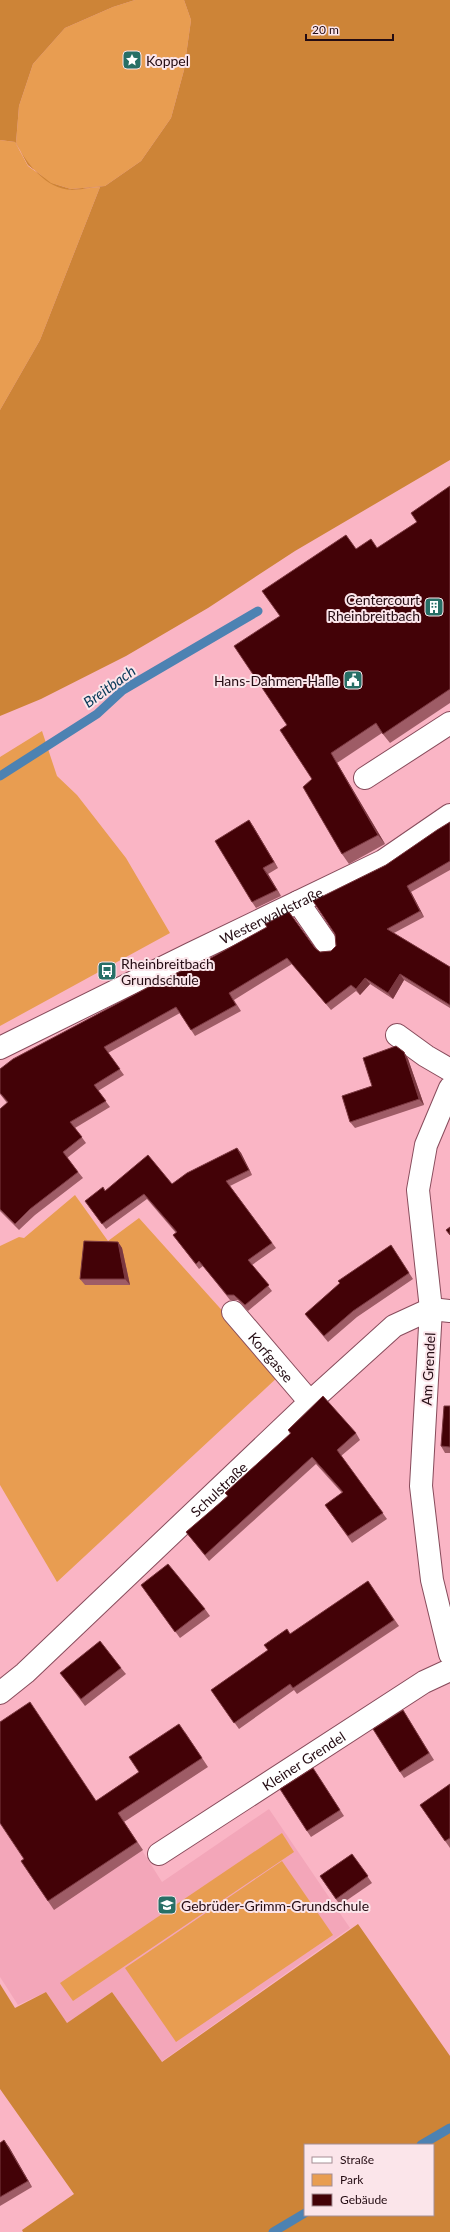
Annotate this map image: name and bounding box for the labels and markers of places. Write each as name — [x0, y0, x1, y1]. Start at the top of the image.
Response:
place icon: Koppel — [121, 49, 143, 71]
place label: Koppel — [146, 52, 189, 69]
place label: Centercourt Rheinbreitbach — [327, 591, 420, 624]
building icon: Centercourt Rheinbreitbach — [423, 596, 445, 618]
public building icon: Hans-Dahmen-Halle — [342, 669, 364, 691]
place label: Hans-Dahmen-Halle — [214, 672, 339, 689]
place label: Rheinbreitbach Grundschule — [121, 955, 214, 988]
bus stop icon: Rheinbreitbach Grundschule — [96, 960, 118, 982]
school or university icon: Gebrüder-Grimm-Grundschule — [156, 1894, 178, 1916]
place label: Gebrüder-Grimm-Grundschule — [181, 1897, 369, 1914]

